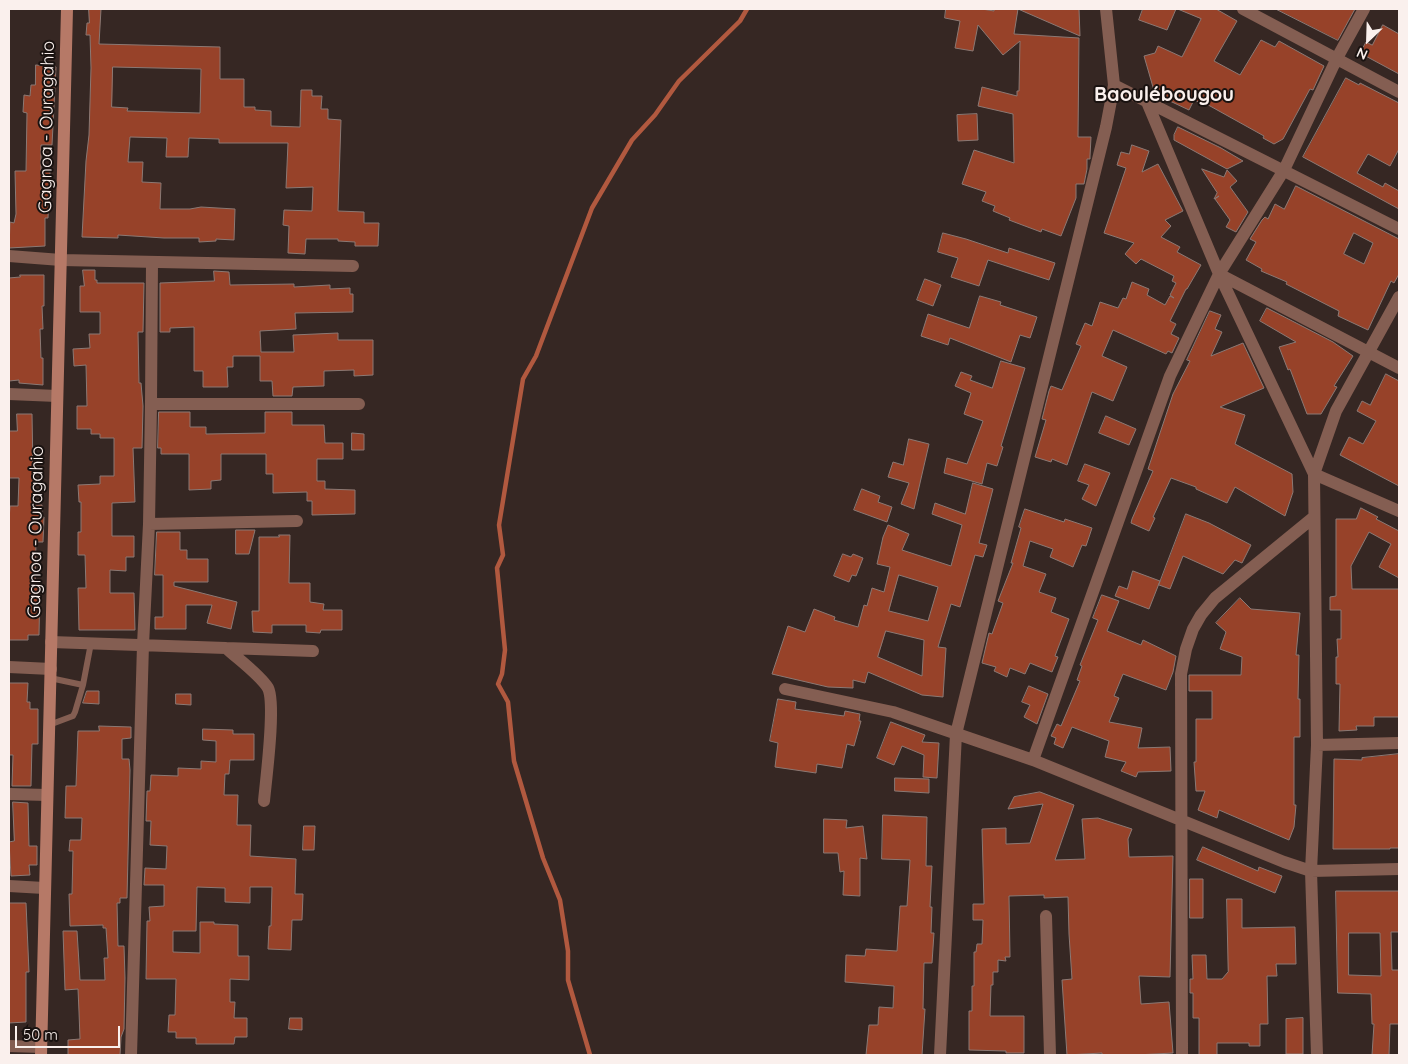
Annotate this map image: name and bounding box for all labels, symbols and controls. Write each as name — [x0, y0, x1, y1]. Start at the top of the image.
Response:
north arrow — [1343, 15, 1393, 65]
street label: Gagnoa - Ouragahio — [35, 41, 59, 213]
text: N — [1354, 43, 1370, 64]
district label: Baoulébougou — [1094, 83, 1234, 107]
street label: Gagnoa - Ouragahio — [24, 446, 48, 618]
scale bar — [18, 1016, 122, 1048]
text: 50 m — [23, 1025, 58, 1044]

